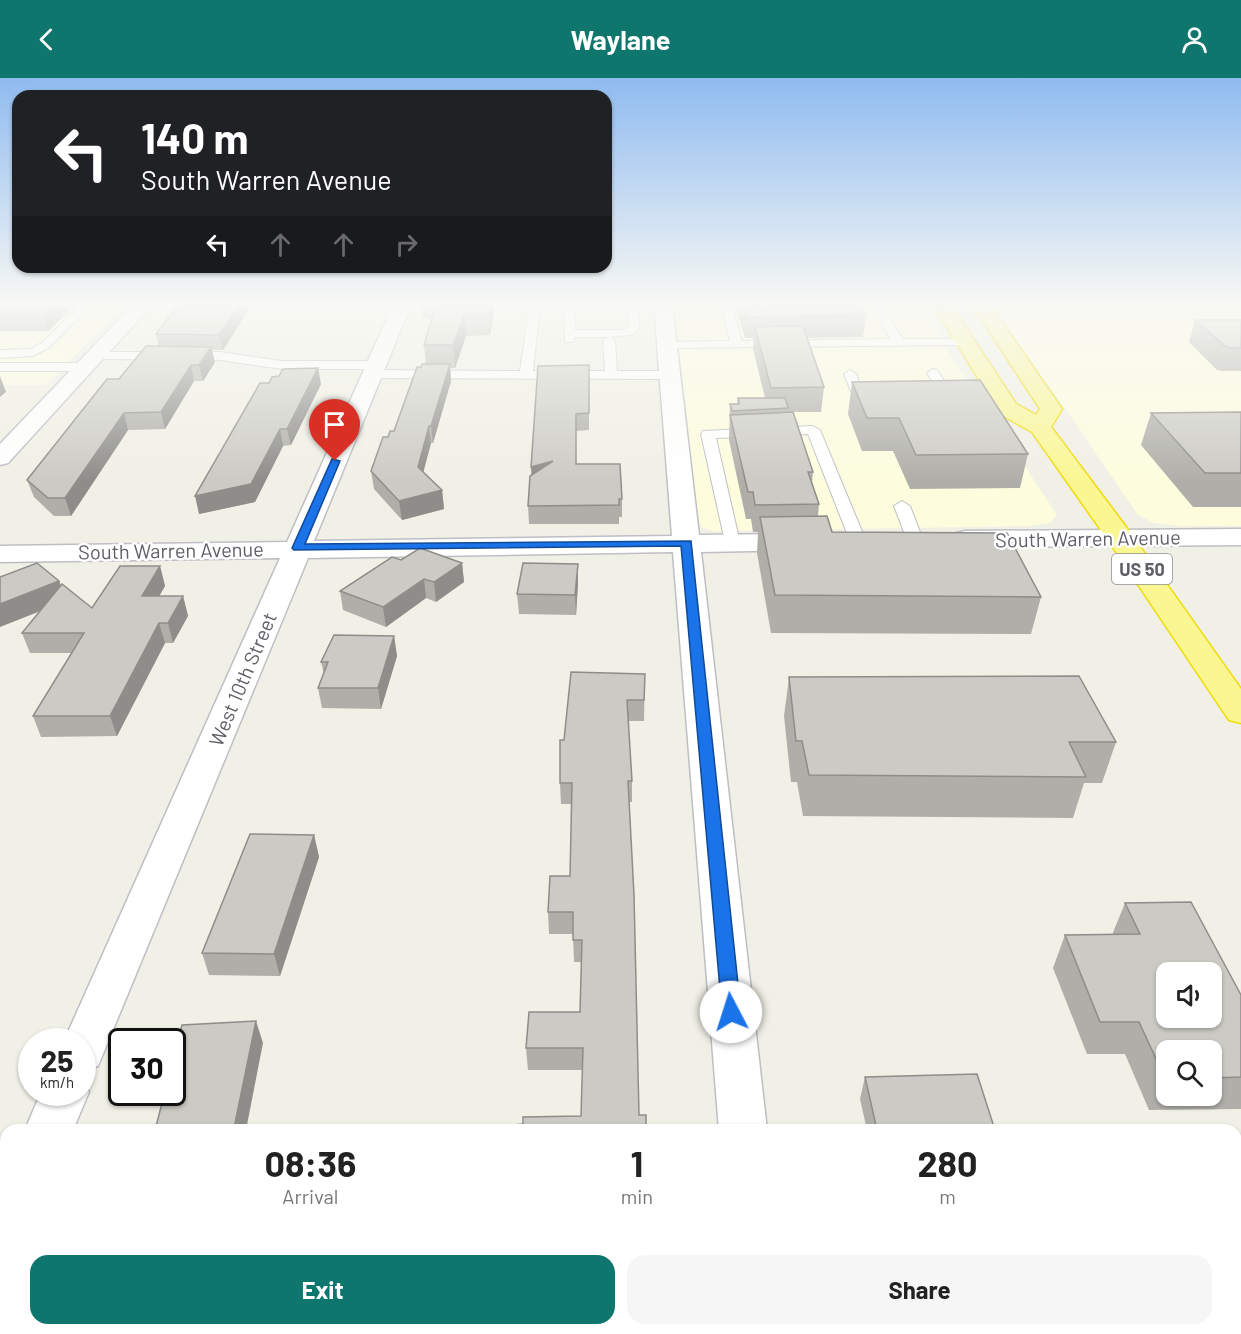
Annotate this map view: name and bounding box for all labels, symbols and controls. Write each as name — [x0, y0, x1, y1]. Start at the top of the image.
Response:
icon: back — [30, 23, 63, 56]
text: Waylane — [571, 23, 670, 55]
icon: person — [1178, 23, 1211, 56]
text: 140 m — [141, 112, 249, 162]
icon: left — [42, 114, 120, 192]
text: South Warren Avenue — [141, 163, 392, 195]
icon: left — [201, 228, 234, 261]
icon: ahead — [264, 228, 297, 261]
icon: ahead — [327, 228, 360, 261]
icon: right — [390, 228, 423, 261]
pin — [309, 399, 360, 461]
icon: arrive — [318, 408, 351, 441]
street label: South Warren Avenue — [995, 524, 1181, 552]
street label: South Warren Avenue — [78, 536, 264, 564]
road number: US 50 — [1112, 554, 1172, 584]
street label: West 10th Street — [203, 609, 281, 749]
map controls — [1156, 962, 1222, 1106]
button: sound — [1156, 962, 1222, 1028]
position arrow — [699, 980, 763, 1044]
speed limit sign: 30 — [108, 1028, 186, 1106]
button: search — [1156, 1040, 1222, 1106]
text: 25 — [41, 1042, 73, 1078]
text: km/h — [40, 1073, 74, 1091]
text: 08:36 — [264, 1141, 356, 1184]
text: 1 — [630, 1141, 643, 1184]
text: 280 — [917, 1141, 978, 1184]
text: Arrival — [282, 1184, 338, 1208]
text: min — [621, 1184, 653, 1208]
text: m — [939, 1184, 956, 1208]
button: Exit — [30, 1255, 615, 1324]
button: Share — [627, 1255, 1212, 1324]

